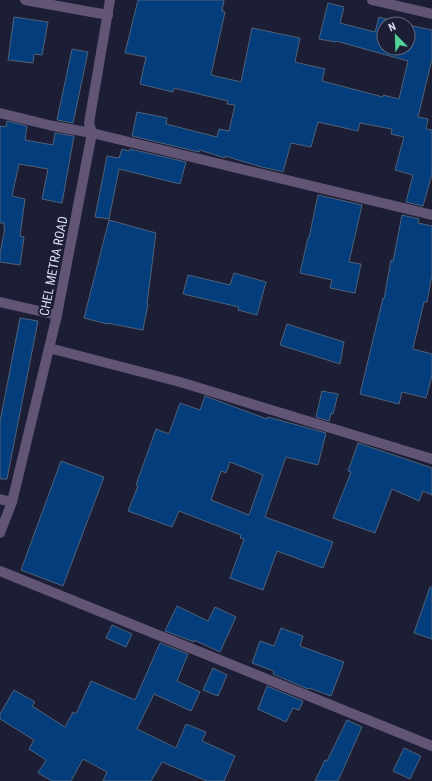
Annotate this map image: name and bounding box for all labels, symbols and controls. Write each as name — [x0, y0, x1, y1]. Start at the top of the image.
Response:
north arrow — [376, 16, 416, 56]
text: N — [387, 20, 398, 35]
street label: CHEL METRA ROAD — [36, 215, 71, 317]

